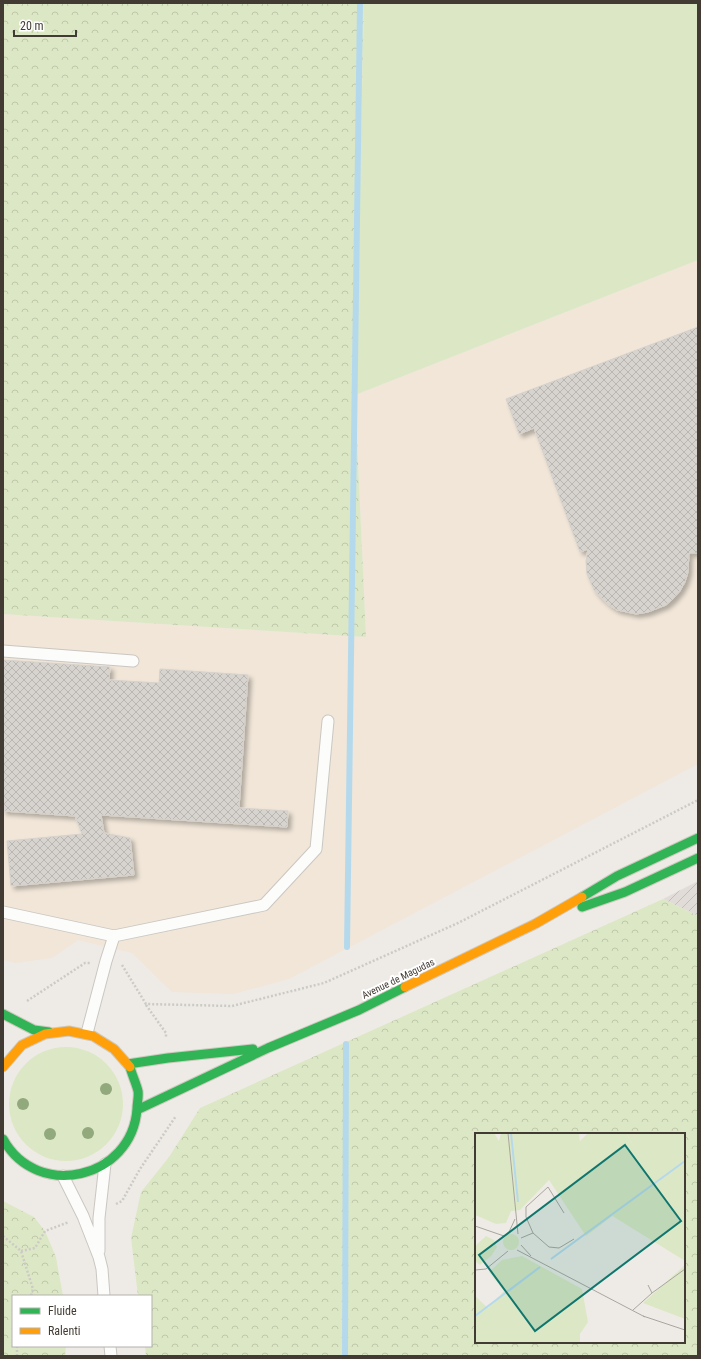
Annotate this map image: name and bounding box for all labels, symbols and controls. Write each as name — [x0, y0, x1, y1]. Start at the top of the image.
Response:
scale bar — [14, 12, 76, 38]
text: 20 m — [20, 19, 44, 33]
street label: Avenue de Magudas — [360, 956, 437, 1001]
inset map — [475, 1133, 685, 1343]
legend — [12, 1295, 152, 1347]
text: Fluide — [48, 1304, 77, 1318]
text: Ralenti — [48, 1324, 81, 1338]

